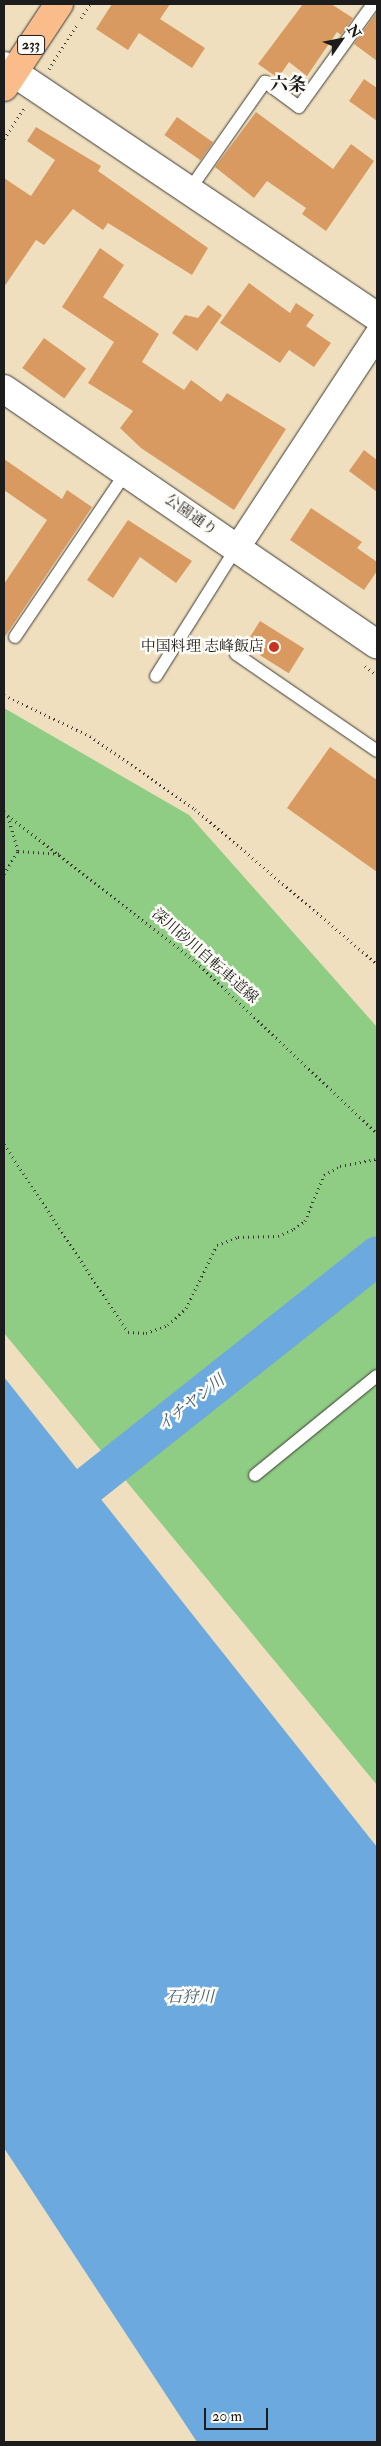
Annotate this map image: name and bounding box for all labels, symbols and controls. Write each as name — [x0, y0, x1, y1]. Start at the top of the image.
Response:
north arrow — [316, 15, 366, 65]
text: N — [343, 22, 365, 41]
road number: 233 — [16, 34, 46, 56]
district label: 六条 — [270, 74, 306, 96]
street label: 公園通り — [161, 490, 221, 540]
place label: 中国料理 志峰飯店 — [141, 638, 264, 656]
marker: 中国料理 志峰飯店 — [268, 641, 280, 653]
street label: 深川砂川自転車道線 — [148, 905, 262, 1007]
water label: イチヤン川 — [154, 1371, 228, 1435]
water label: 石狩川 — [166, 1987, 214, 2007]
scale bar — [206, 2398, 270, 2430]
text: 20 m — [212, 2407, 242, 2426]

